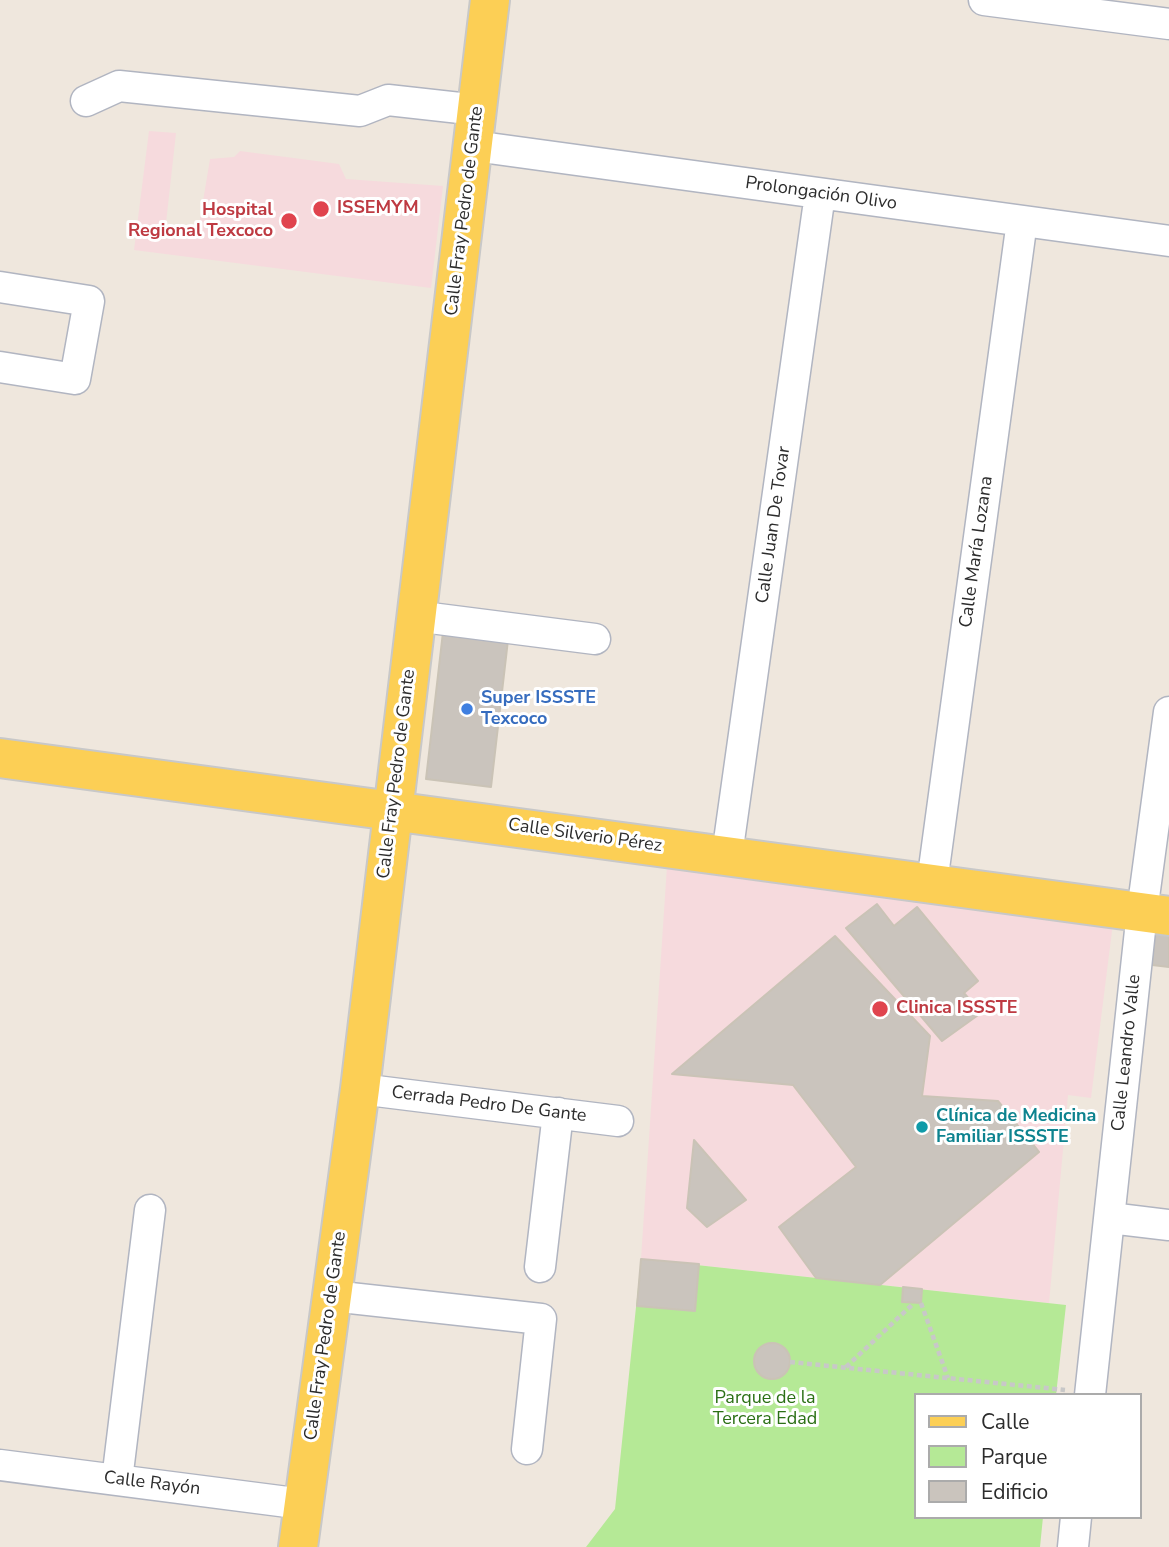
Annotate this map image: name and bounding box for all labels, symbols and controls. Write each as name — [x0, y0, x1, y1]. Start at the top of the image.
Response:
street label: Calle Fray Pedro de Gante — [441, 105, 489, 317]
street label: Prolongación Olivo — [744, 173, 898, 215]
place label: ISSEMYM — [337, 198, 419, 220]
marker: ISSEMYM — [311, 199, 331, 219]
place label: Hospital Regional Texcoco — [128, 200, 273, 242]
marker: Hospital Regional Texcoco — [279, 211, 299, 231]
street label: Calle Juan De Tovar — [752, 445, 796, 605]
street label: Calle María Lozana — [956, 475, 998, 629]
street label: Calle Fray Pedro de Gante — [373, 668, 421, 880]
place label: Super ISSSTE Texcoco — [481, 688, 596, 730]
marker: Super ISSSTE Texcoco — [459, 701, 475, 717]
street label: Calle Silverio Pérez — [507, 815, 663, 857]
street label: Calle Leandro Valle — [1108, 973, 1146, 1133]
place label: Clinica ISSSTE — [896, 998, 1018, 1020]
marker: Clinica ISSSTE — [870, 999, 890, 1019]
street label: Cerrada Pedro De Gante — [390, 1082, 588, 1128]
place label: Clínica de Medicina Familiar ISSSTE — [936, 1106, 1096, 1148]
marker: Clínica de Medicina Familiar ISSSTE — [914, 1119, 930, 1135]
street label: Calle Fray Pedro de Gante — [301, 1230, 351, 1442]
park label: Parque de la Tercera Edad — [713, 1388, 817, 1430]
legend — [914, 1393, 1141, 1519]
text: Calle — [981, 1408, 1029, 1436]
text: Parque — [981, 1443, 1048, 1471]
street label: Calle Rayón — [103, 1467, 201, 1501]
text: Edificio — [981, 1478, 1048, 1506]

